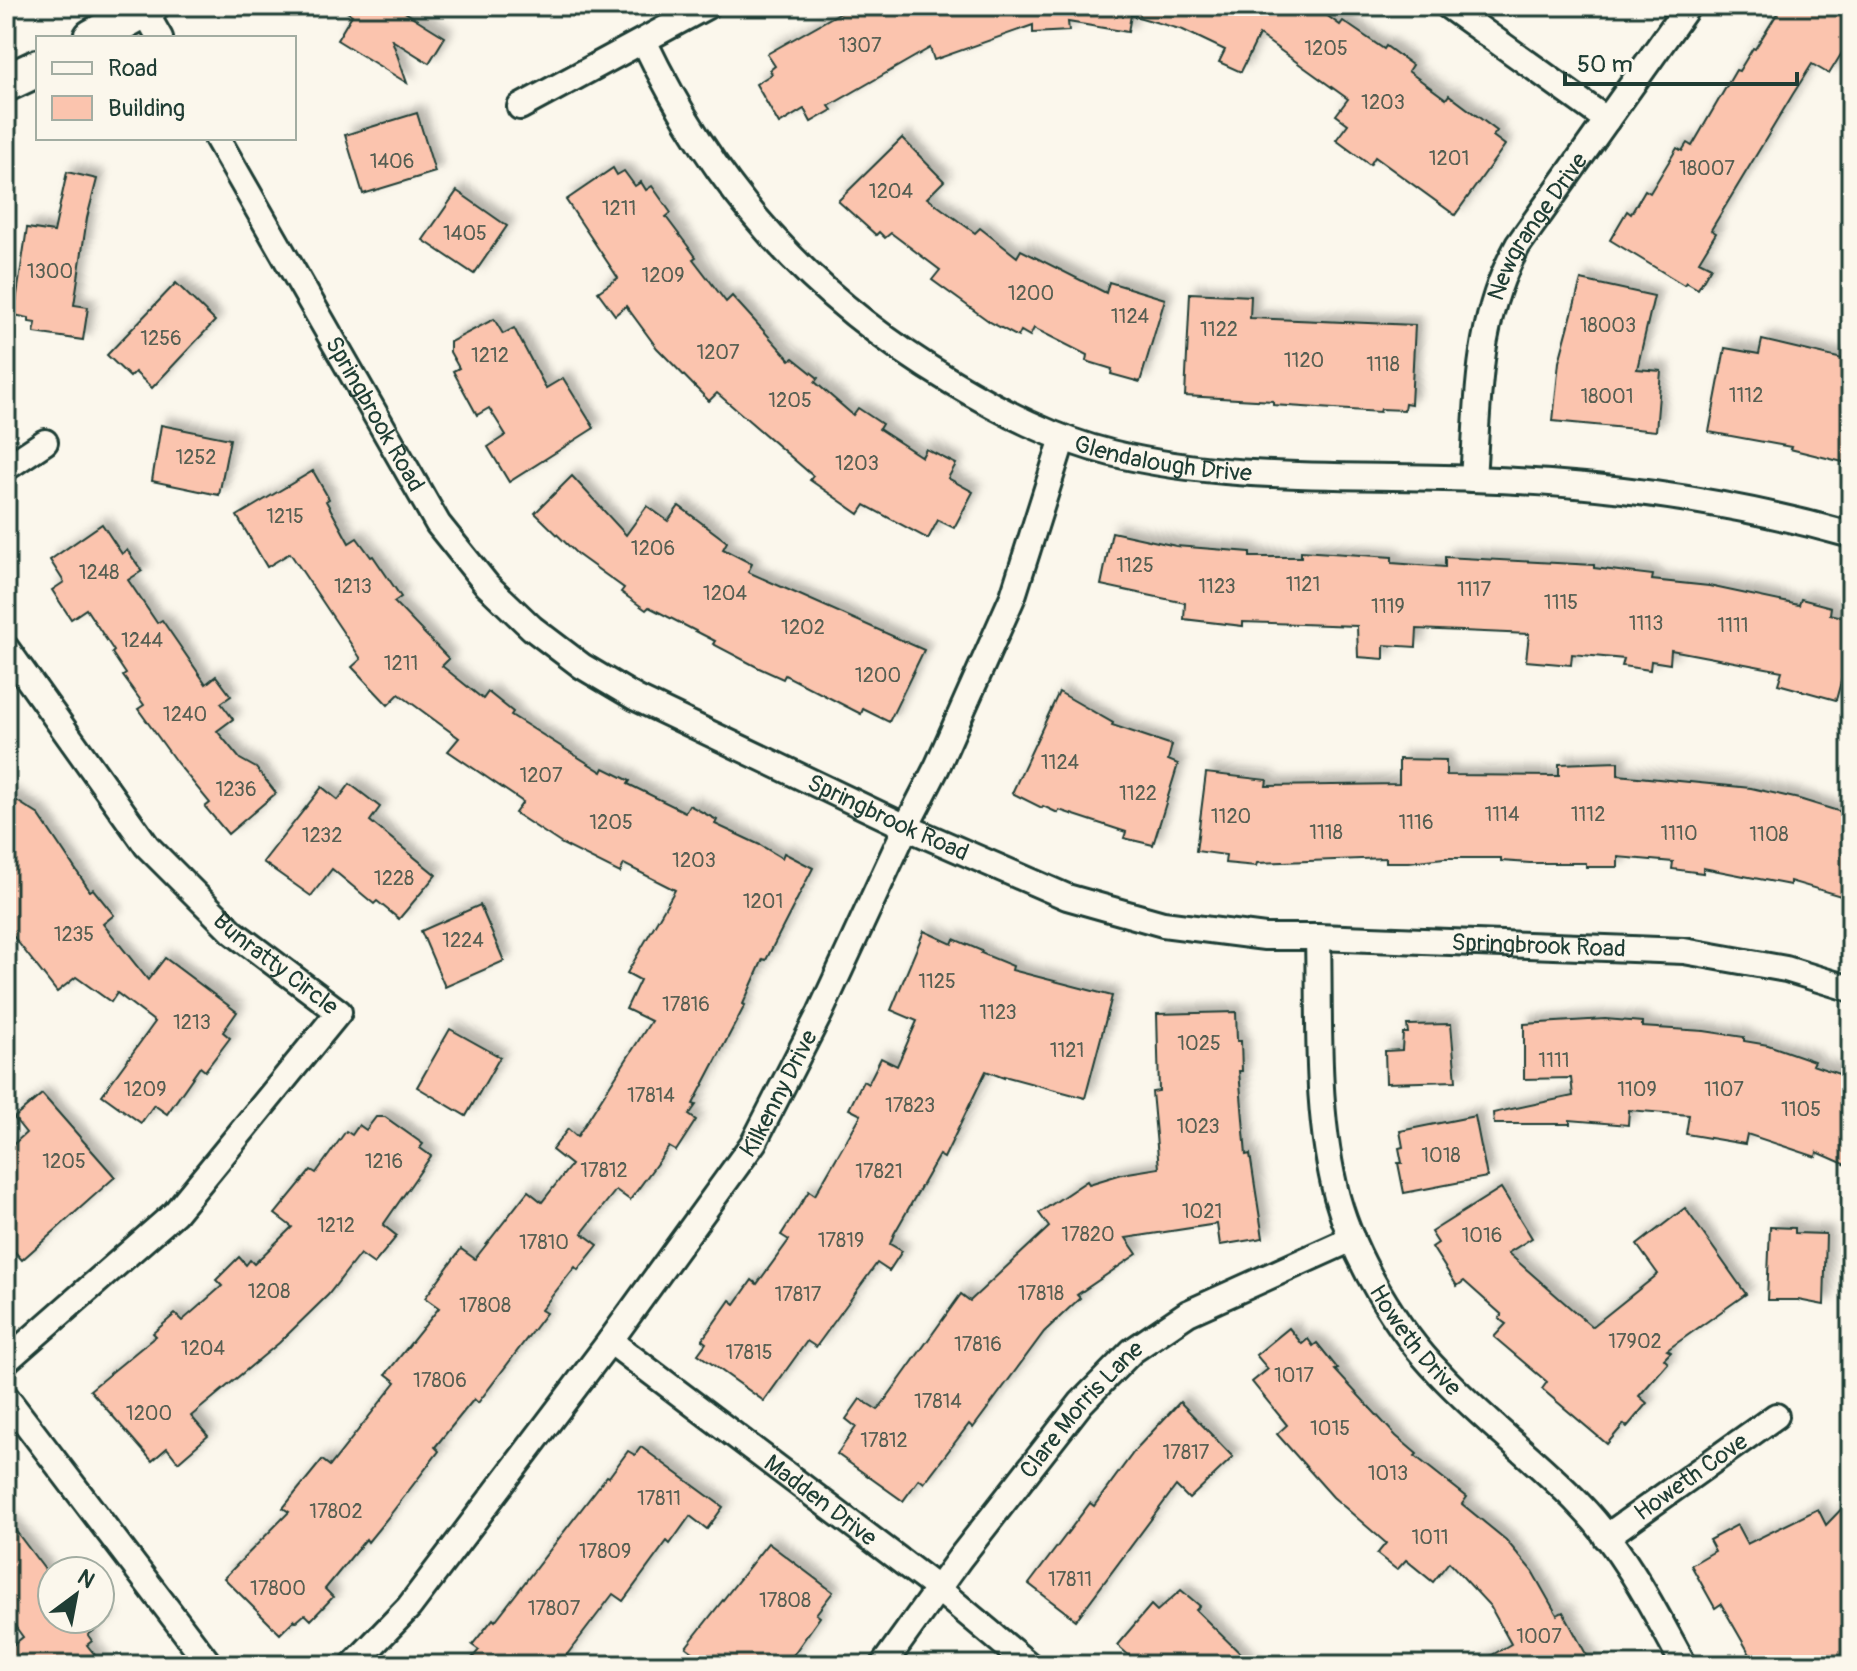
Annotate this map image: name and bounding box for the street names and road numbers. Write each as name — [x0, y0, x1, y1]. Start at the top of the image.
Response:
street label: Newgrange Drive — [1481, 147, 1594, 304]
street label: Springbrook Road — [319, 331, 430, 497]
street label: Glendalough Drive — [1070, 429, 1253, 488]
street label: Springbrook Road — [803, 768, 973, 867]
street label: Bunratty Circle — [207, 907, 344, 1022]
street label: Springbrook Road — [1451, 928, 1626, 964]
street label: Kilkenny Drive — [734, 1025, 824, 1163]
street label: Howeth Drive — [1363, 1280, 1467, 1402]
street label: Clare Morris Lane — [1014, 1334, 1149, 1484]
street label: Howeth Cove — [1629, 1427, 1754, 1527]
street label: Madden Drive — [758, 1449, 882, 1553]

